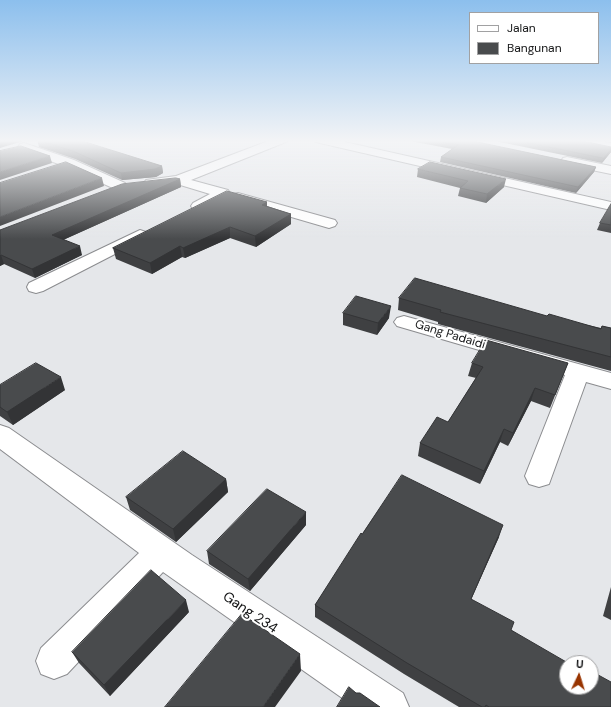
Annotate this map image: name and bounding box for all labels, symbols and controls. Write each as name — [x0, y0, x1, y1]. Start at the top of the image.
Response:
legend — [469, 12, 599, 64]
text: Jalan — [507, 20, 536, 36]
text: Bangunan — [507, 40, 562, 56]
street label: Gang Padaidi — [413, 317, 487, 353]
street label: Gang 234 — [219, 589, 281, 637]
north arrow — [559, 655, 599, 695]
text: U — [576, 657, 584, 671]

